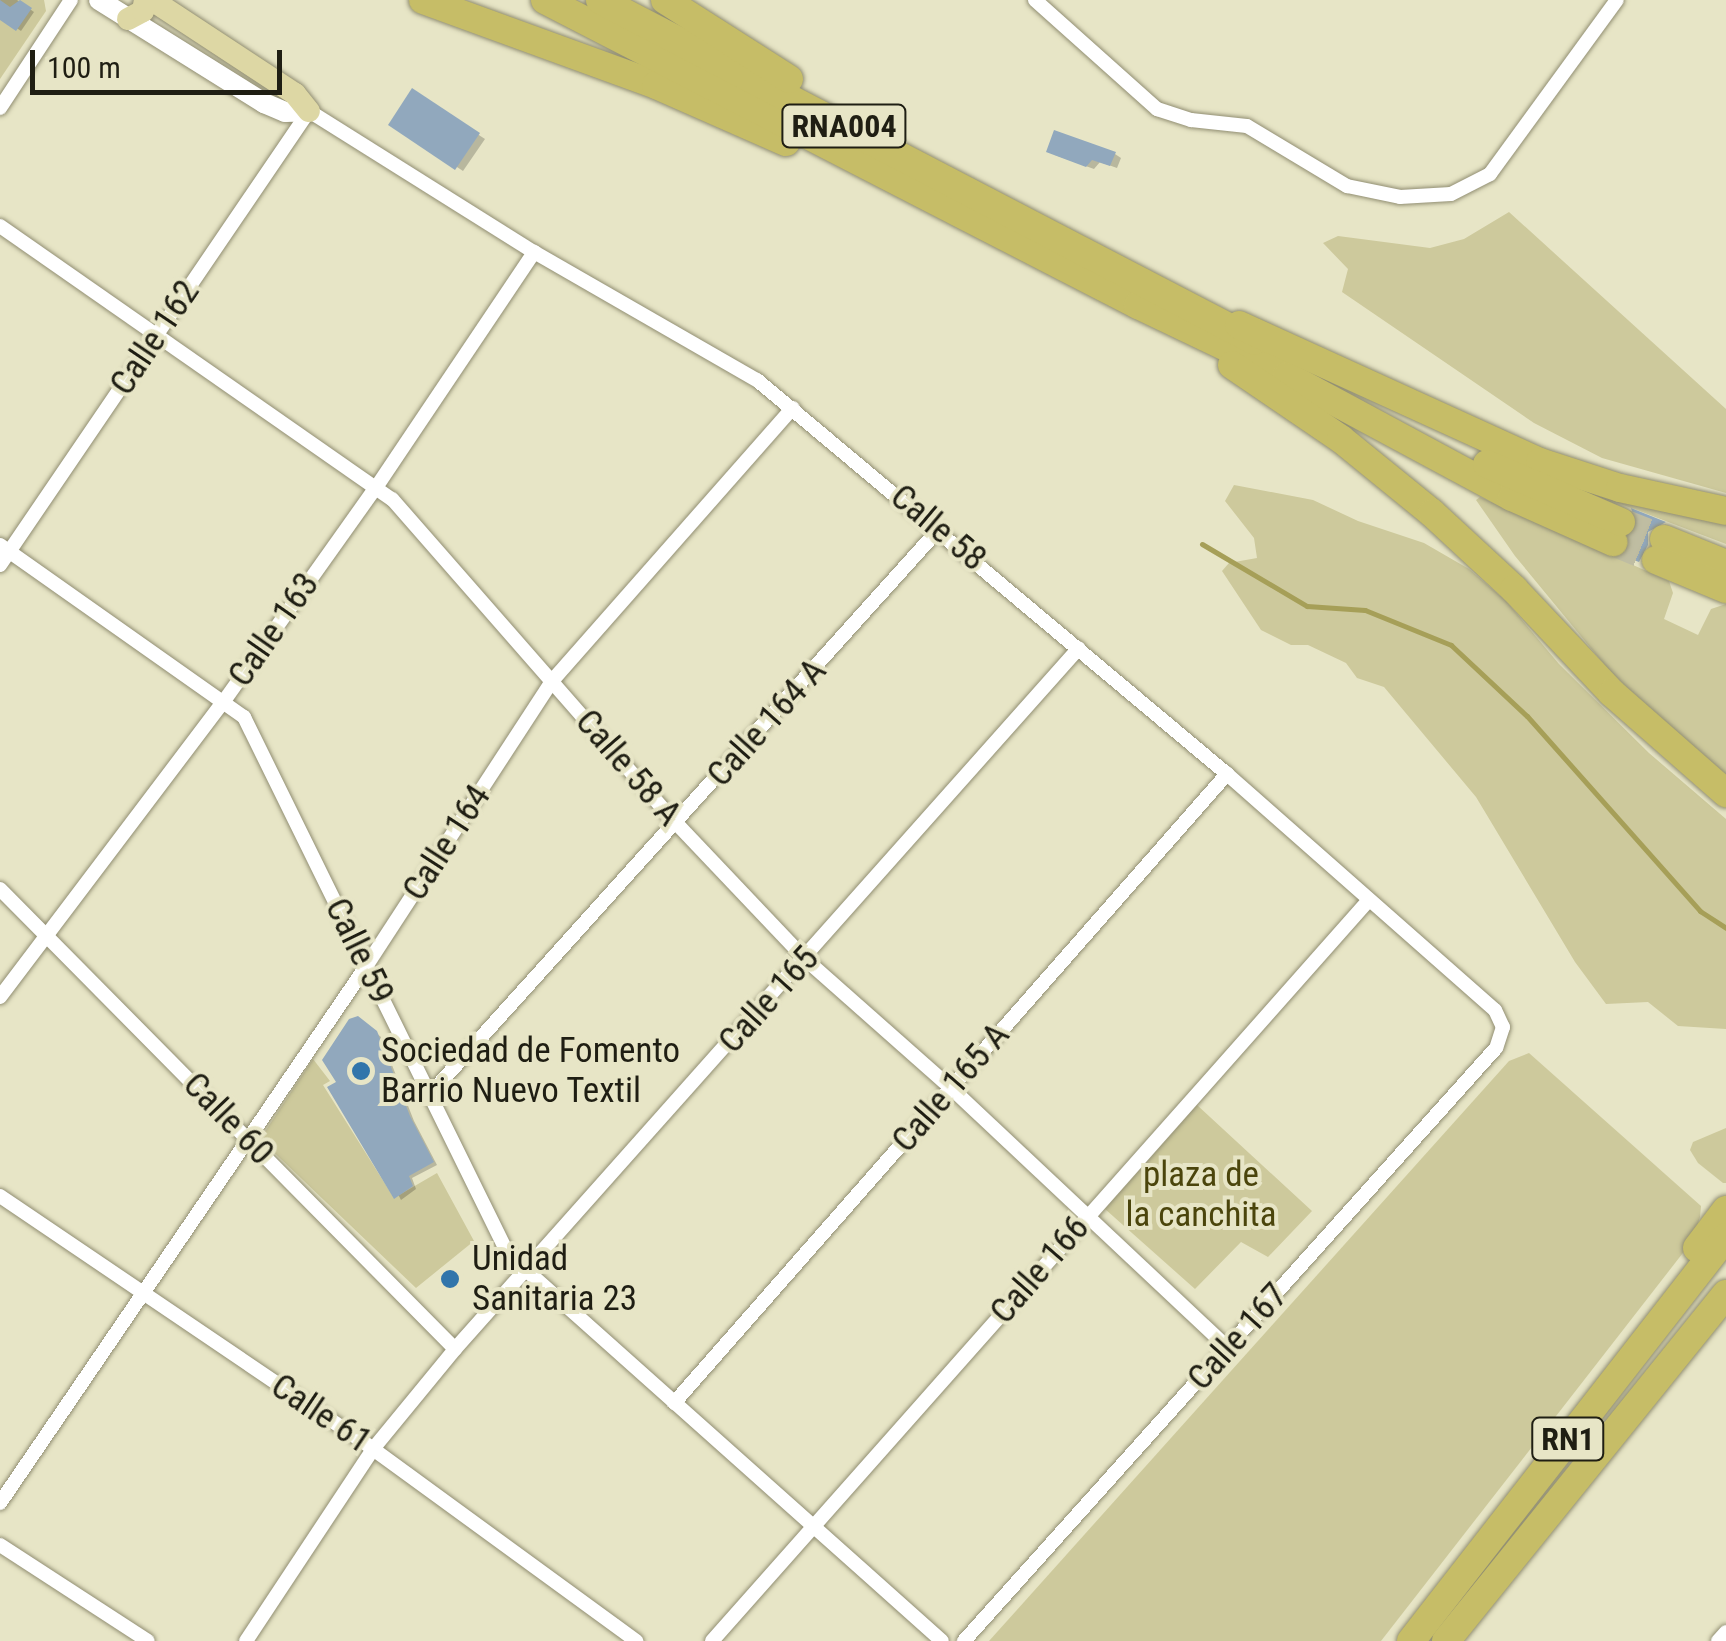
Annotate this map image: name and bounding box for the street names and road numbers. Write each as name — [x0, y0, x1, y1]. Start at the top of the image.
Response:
road number: RNA004 — [779, 99, 909, 153]
street label: Calle 162 — [102, 273, 208, 403]
street label: Calle 58 — [882, 476, 994, 580]
street label: Calle 163 — [220, 565, 328, 695]
street label: Calle 164 A — [699, 651, 835, 795]
street label: Calle 58 A — [566, 701, 690, 835]
street label: Calle 164 — [394, 777, 500, 909]
street label: Calle 59 — [316, 892, 402, 1010]
street label: Calle 165 — [710, 938, 828, 1062]
street label: Calle 165 A — [884, 1015, 1018, 1161]
street label: Calle 60 — [174, 1064, 282, 1174]
street label: Calle 166 — [982, 1208, 1098, 1332]
street label: Calle 167 — [1179, 1275, 1297, 1399]
street label: Calle 61 — [263, 1365, 379, 1463]
road number: RN1 — [1530, 1412, 1606, 1466]

